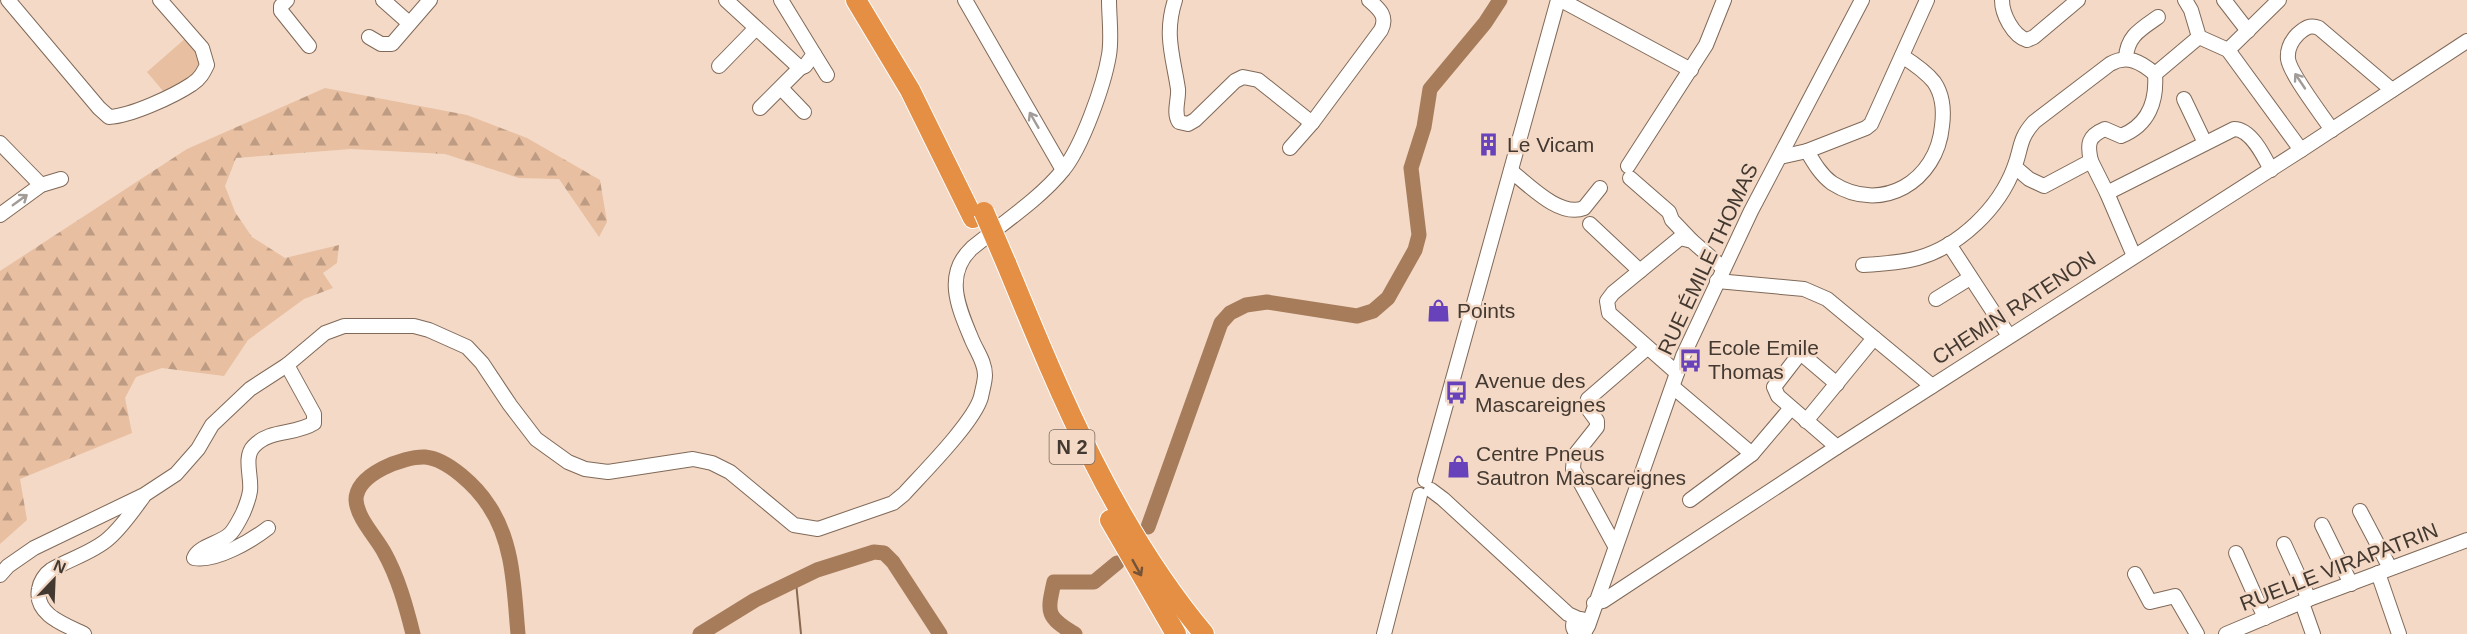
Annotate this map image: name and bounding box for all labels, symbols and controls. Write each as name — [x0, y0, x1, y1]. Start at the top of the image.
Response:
one-way arrow — [2293, 73, 2306, 90]
one-way arrow — [1028, 111, 1039, 129]
building icon: Le Vicam — [1476, 132, 1502, 158]
place label: Le Vicam — [1507, 133, 1594, 156]
street label: RUE ÉMILE THOMAS — [1653, 159, 1762, 358]
one-way arrow — [12, 194, 28, 206]
street label: CHEMIN RATENON — [1928, 246, 2100, 369]
shop icon: Points — [1426, 298, 1452, 324]
place label: Points — [1457, 299, 1515, 322]
place label: Ecole Emile Thomas — [1708, 336, 1819, 383]
bus stop icon: Ecole Emile Thomas — [1677, 347, 1703, 373]
place label: Avenue des Mascareignes — [1475, 369, 1606, 416]
bus stop icon: Avenue des Mascareignes — [1444, 380, 1470, 406]
road number: N 2 — [1050, 430, 1094, 464]
place label: Centre Pneus Sautron Mascareignes — [1476, 442, 1686, 489]
shop icon: Centre Pneus Sautron Mascareignes — [1445, 453, 1471, 479]
street label: RUELLE VIRAPATRIN — [2236, 518, 2441, 615]
north arrow — [24, 550, 84, 610]
text: N — [51, 557, 68, 577]
one-way arrow — [1131, 559, 1143, 576]

